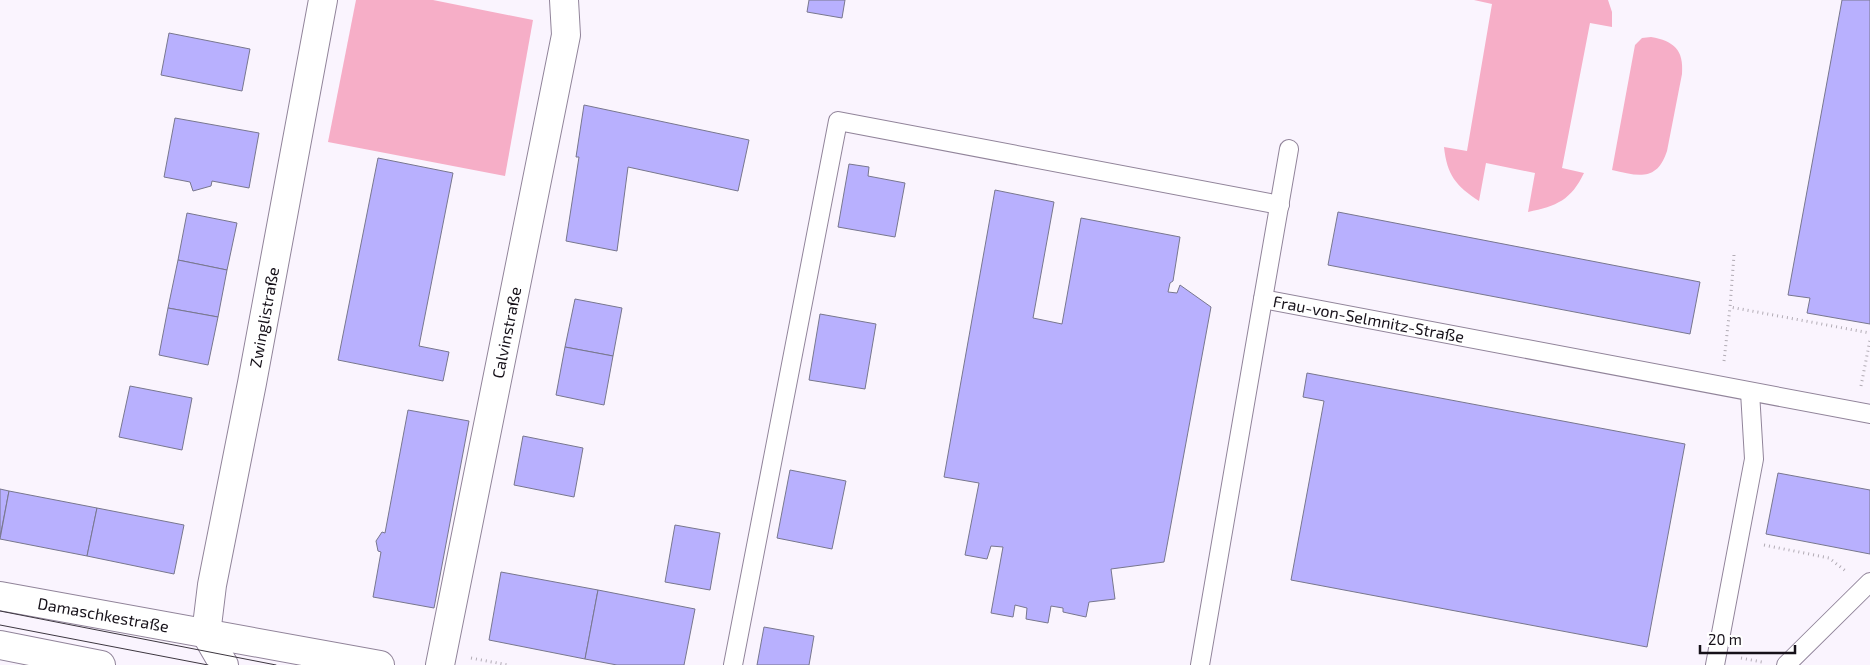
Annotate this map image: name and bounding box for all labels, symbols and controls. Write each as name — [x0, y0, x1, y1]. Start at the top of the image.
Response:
street label: Zwinglistraße — [245, 265, 282, 369]
street label: Calvinstraße — [488, 285, 524, 380]
street label: Frau-von-Selmnitz-Straße — [1272, 291, 1466, 346]
street label: Damaschkestraße — [36, 593, 170, 635]
scale bar — [1700, 622, 1795, 654]
text: 20 m — [1708, 630, 1742, 648]

